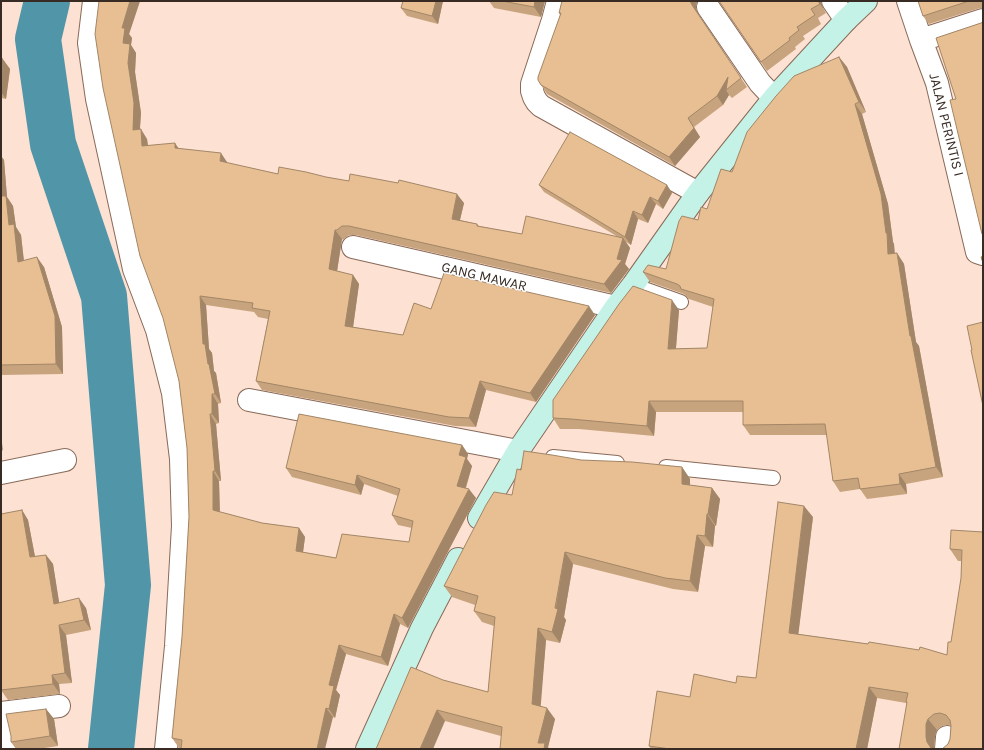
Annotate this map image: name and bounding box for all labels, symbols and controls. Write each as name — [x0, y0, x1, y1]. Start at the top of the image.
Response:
street label: JALAN PERINTIS I — [925, 72, 967, 178]
street label: GANG MAWAR — [440, 259, 528, 295]

